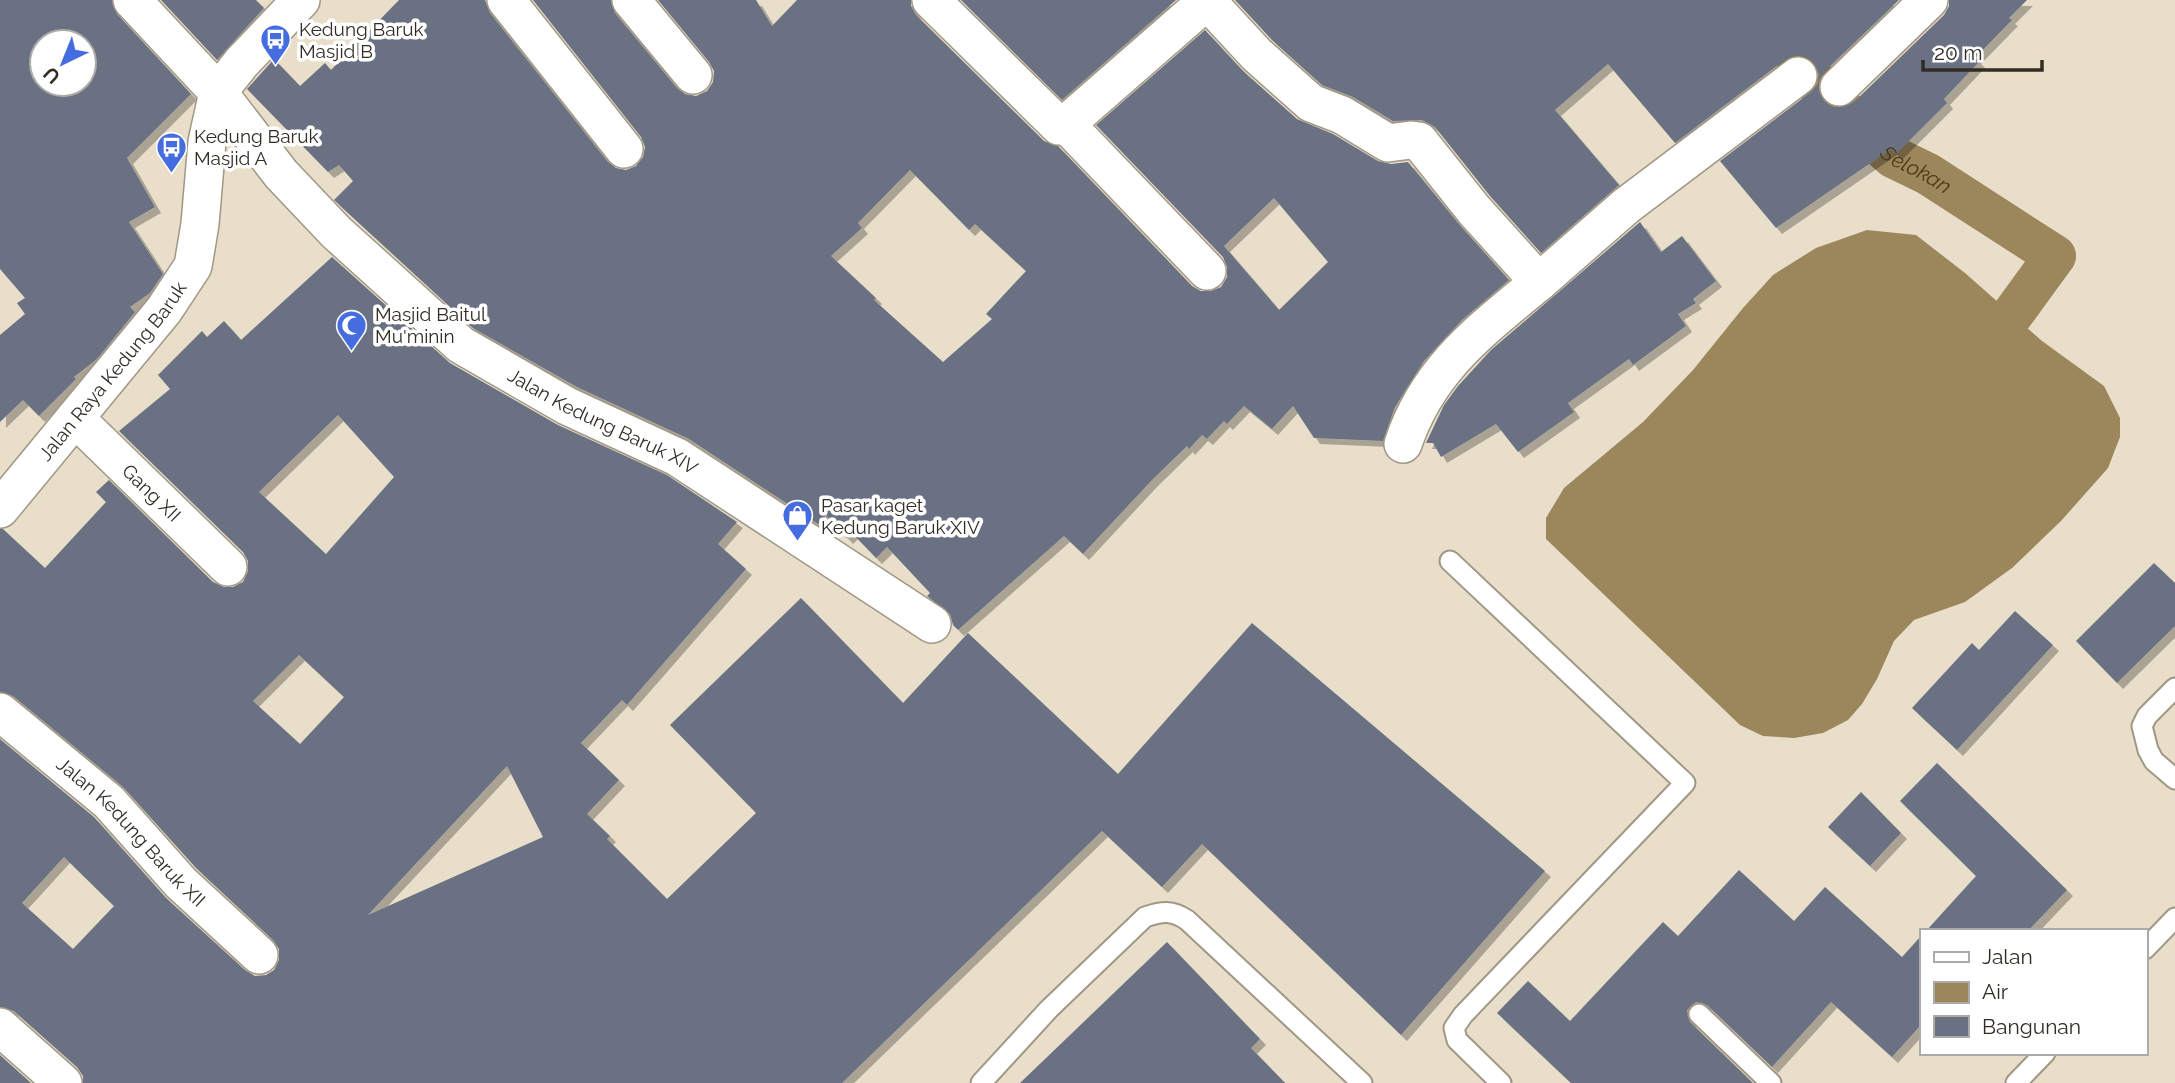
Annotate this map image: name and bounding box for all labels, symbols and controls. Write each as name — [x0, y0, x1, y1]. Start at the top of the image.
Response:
place label: Kedung Baruk Masjid B — [299, 18, 424, 62]
bus stop icon: Kedung Baruk Masjid B — [259, 23, 293, 67]
north arrow — [28, 28, 98, 98]
scale bar — [1923, 28, 2042, 72]
text: 20 m — [1934, 40, 1982, 65]
text: U — [39, 63, 64, 88]
place label: Kedung Baruk Masjid A — [194, 125, 319, 169]
bus stop icon: Kedung Baruk Masjid A — [154, 130, 188, 174]
water label: Selokan — [1875, 139, 1956, 198]
street label: Jalan Raya Kedung Baruk — [34, 278, 191, 465]
place label: Masjid Baitul Mu'minin — [375, 303, 487, 347]
mosque icon: Masjid Baitul Mu'minin — [335, 308, 369, 352]
street label: Jalan Kedung Baruk XIV — [504, 364, 702, 479]
street label: Gang XII — [118, 459, 185, 526]
place label: Pasar kaget Kedung Baruk XIV — [821, 494, 980, 538]
shop icon: Pasar kaget Kedung Baruk XIV — [781, 499, 815, 543]
street label: Jalan Kedung Baruk XII — [53, 753, 210, 911]
legend — [1920, 929, 2147, 1055]
text: Jalan — [1982, 944, 2033, 969]
text: Air — [1982, 979, 2009, 1004]
text: Bangunan — [1982, 1014, 2081, 1039]

